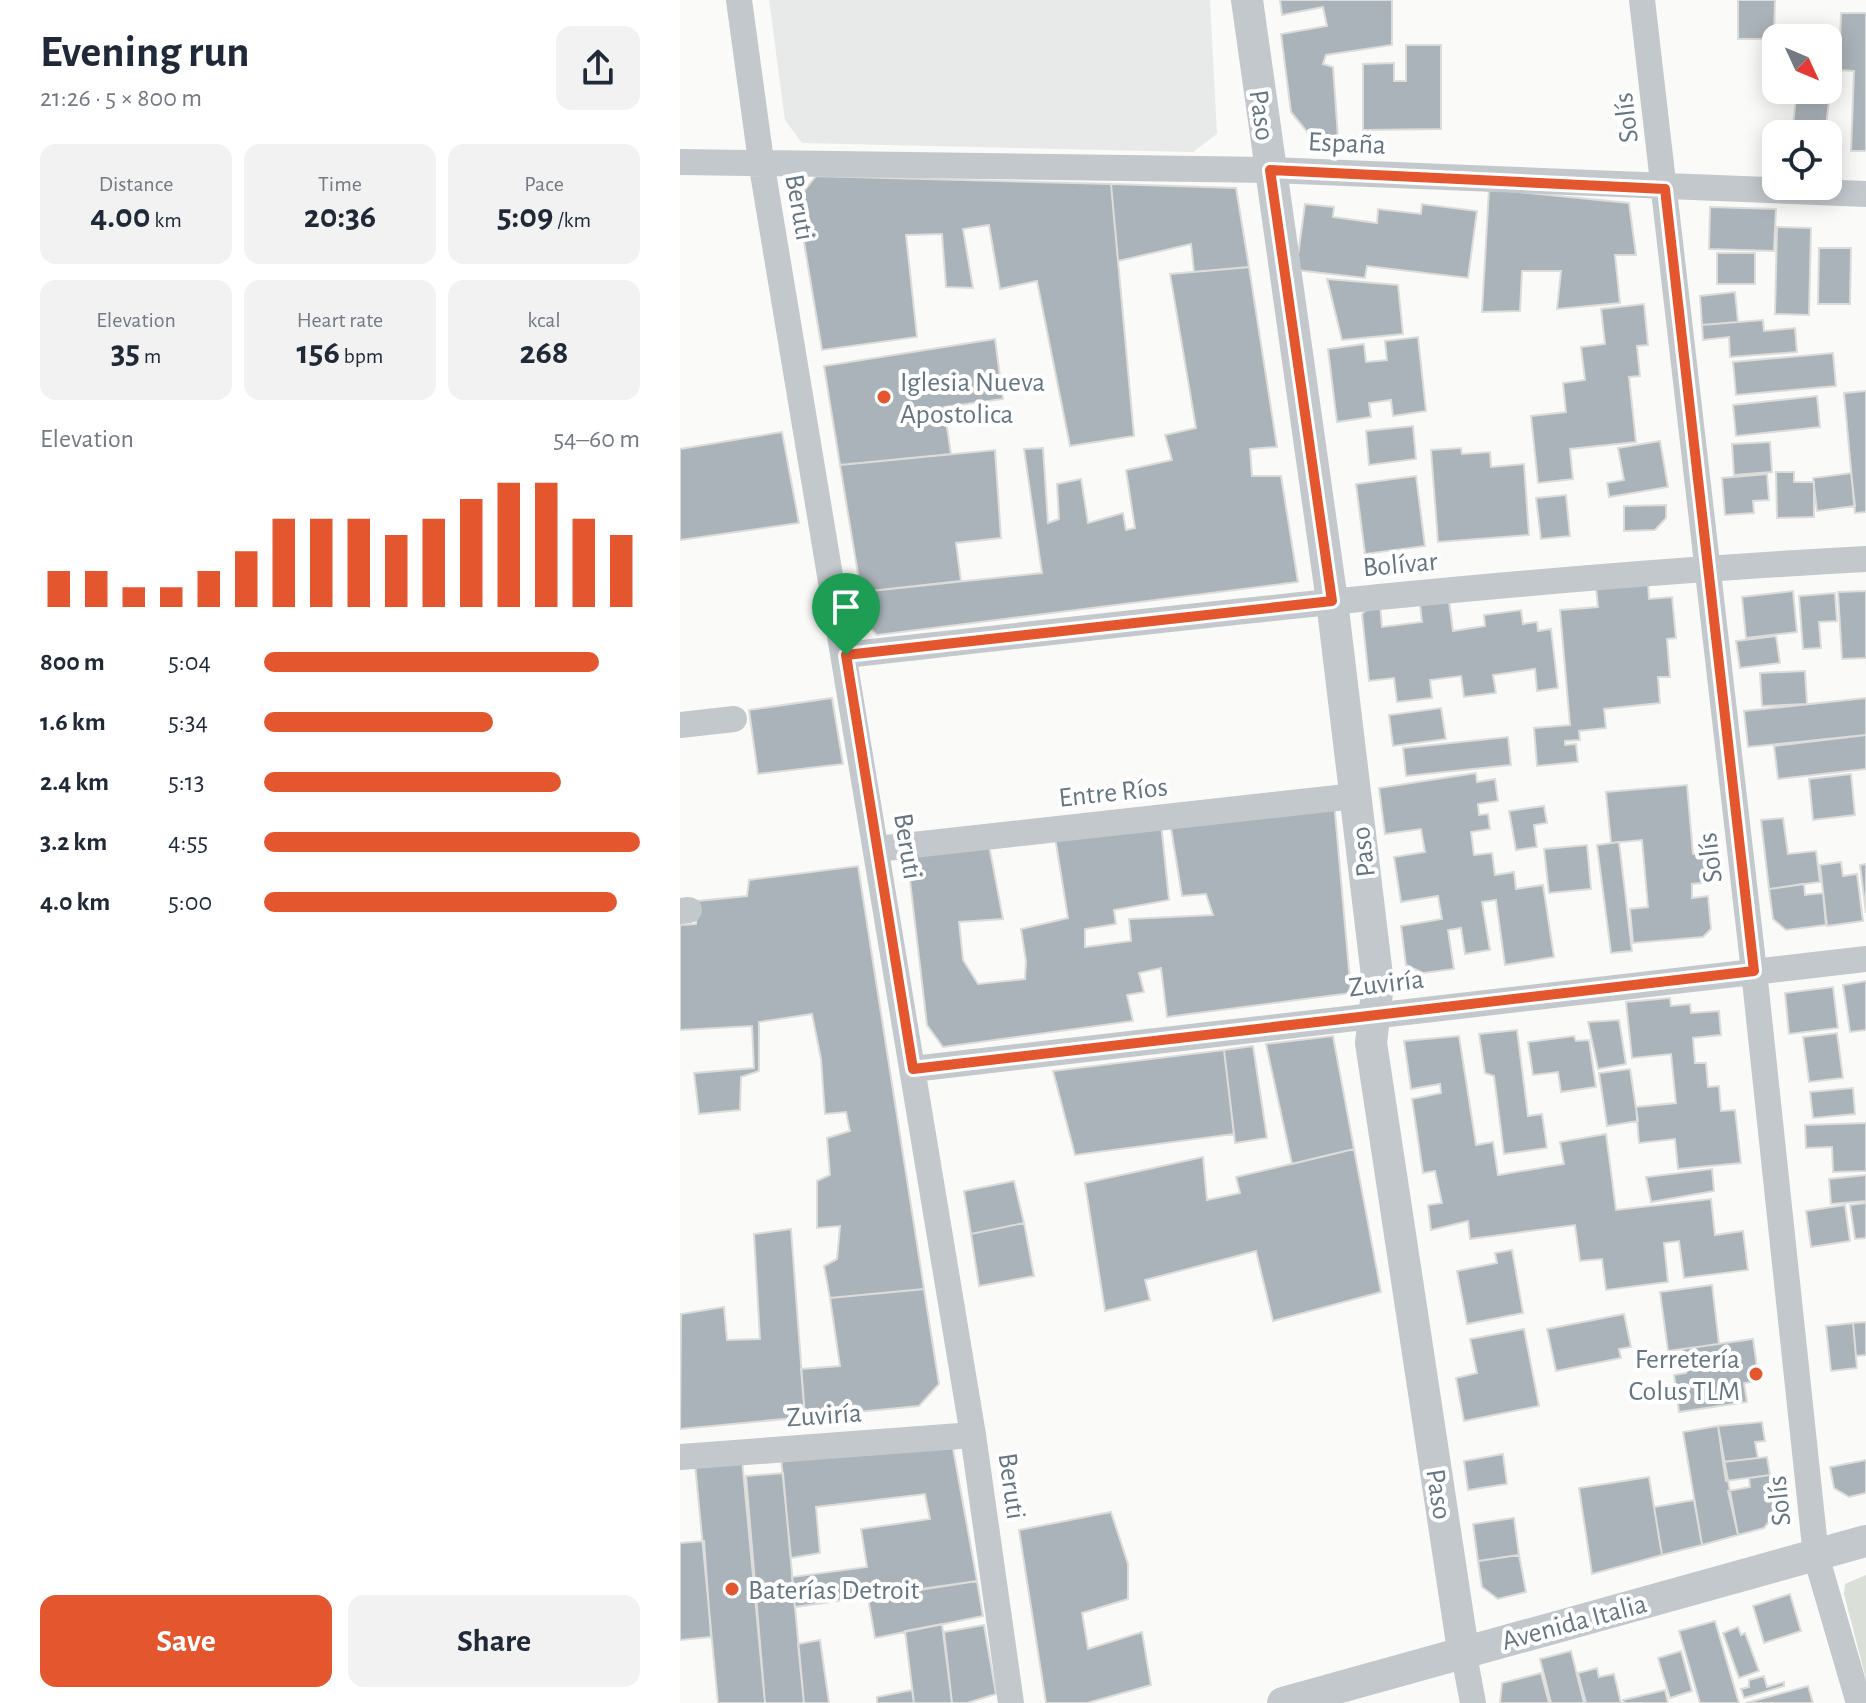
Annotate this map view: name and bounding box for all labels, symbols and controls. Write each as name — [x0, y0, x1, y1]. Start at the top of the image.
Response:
north arrow — [1762, 24, 1842, 104]
map controls — [1762, 24, 1842, 200]
button: share — [556, 26, 640, 110]
text: Evening run — [40, 31, 249, 75]
text: 21:26 · 5 × 800 m — [40, 85, 202, 111]
street label: Paso — [1244, 88, 1278, 142]
street label: Solís — [1610, 91, 1644, 145]
button: locate — [1762, 120, 1842, 200]
street label: España — [1307, 128, 1387, 160]
street label: Beruti — [779, 172, 819, 243]
text: Distance — [99, 173, 173, 195]
text: Time — [318, 173, 362, 195]
text: Pace — [524, 173, 564, 195]
text: 4.00 — [90, 200, 151, 234]
text: 20:36 — [304, 200, 376, 234]
text: 5:09 — [497, 200, 554, 234]
text: km — [151, 209, 182, 231]
text: /km — [554, 209, 591, 231]
text: Elevation — [96, 309, 176, 331]
text: Heart rate — [297, 309, 383, 331]
text: kcal — [527, 309, 561, 331]
text: 35 — [111, 336, 140, 370]
text: 156 — [297, 336, 340, 370]
text: 268 — [519, 336, 569, 370]
text: m — [140, 345, 161, 367]
text: bpm — [340, 345, 383, 367]
place label: Iglesia Nueva Apostolica — [900, 369, 1045, 429]
marker: Iglesia Nueva Apostolica — [875, 388, 893, 406]
text: Elevation — [40, 426, 134, 452]
text: 54–60 m — [553, 426, 640, 452]
street label: Bolívar — [1361, 548, 1439, 582]
pin — [812, 573, 880, 655]
icon: arrive — [824, 585, 868, 629]
text: 800 m — [40, 649, 105, 675]
text: 5:04 — [168, 649, 211, 675]
text: 1.6 km — [40, 709, 106, 735]
text: 5:34 — [168, 709, 208, 735]
text: 2.4 km — [40, 769, 109, 795]
text: 5:13 — [168, 769, 204, 795]
street label: Entre Ríos — [1057, 773, 1169, 813]
street label: Beruti — [888, 811, 926, 881]
street label: Paso — [1347, 825, 1381, 879]
text: 3.2 km — [40, 829, 107, 855]
text: 4:55 — [168, 829, 208, 855]
street label: Solís — [1694, 831, 1728, 885]
text: 4.0 km — [40, 889, 110, 915]
text: 5:00 — [168, 889, 212, 915]
street label: Zuviría — [1347, 965, 1426, 1002]
place label: Ferretería Colus TLM — [1629, 1346, 1740, 1406]
marker: Ferretería Colus TLM — [1747, 1365, 1765, 1383]
street label: Zuviría — [785, 1399, 863, 1433]
street label: Beruti — [993, 1451, 1030, 1521]
street label: Paso — [1420, 1467, 1456, 1522]
street label: Solís — [1763, 1474, 1797, 1527]
place label: Baterías Detroit — [748, 1577, 920, 1605]
marker: Baterías Detroit — [723, 1580, 741, 1598]
street label: Avenida Italia — [1499, 1590, 1650, 1656]
button: Save — [40, 1595, 332, 1687]
button: Share — [348, 1595, 640, 1687]

